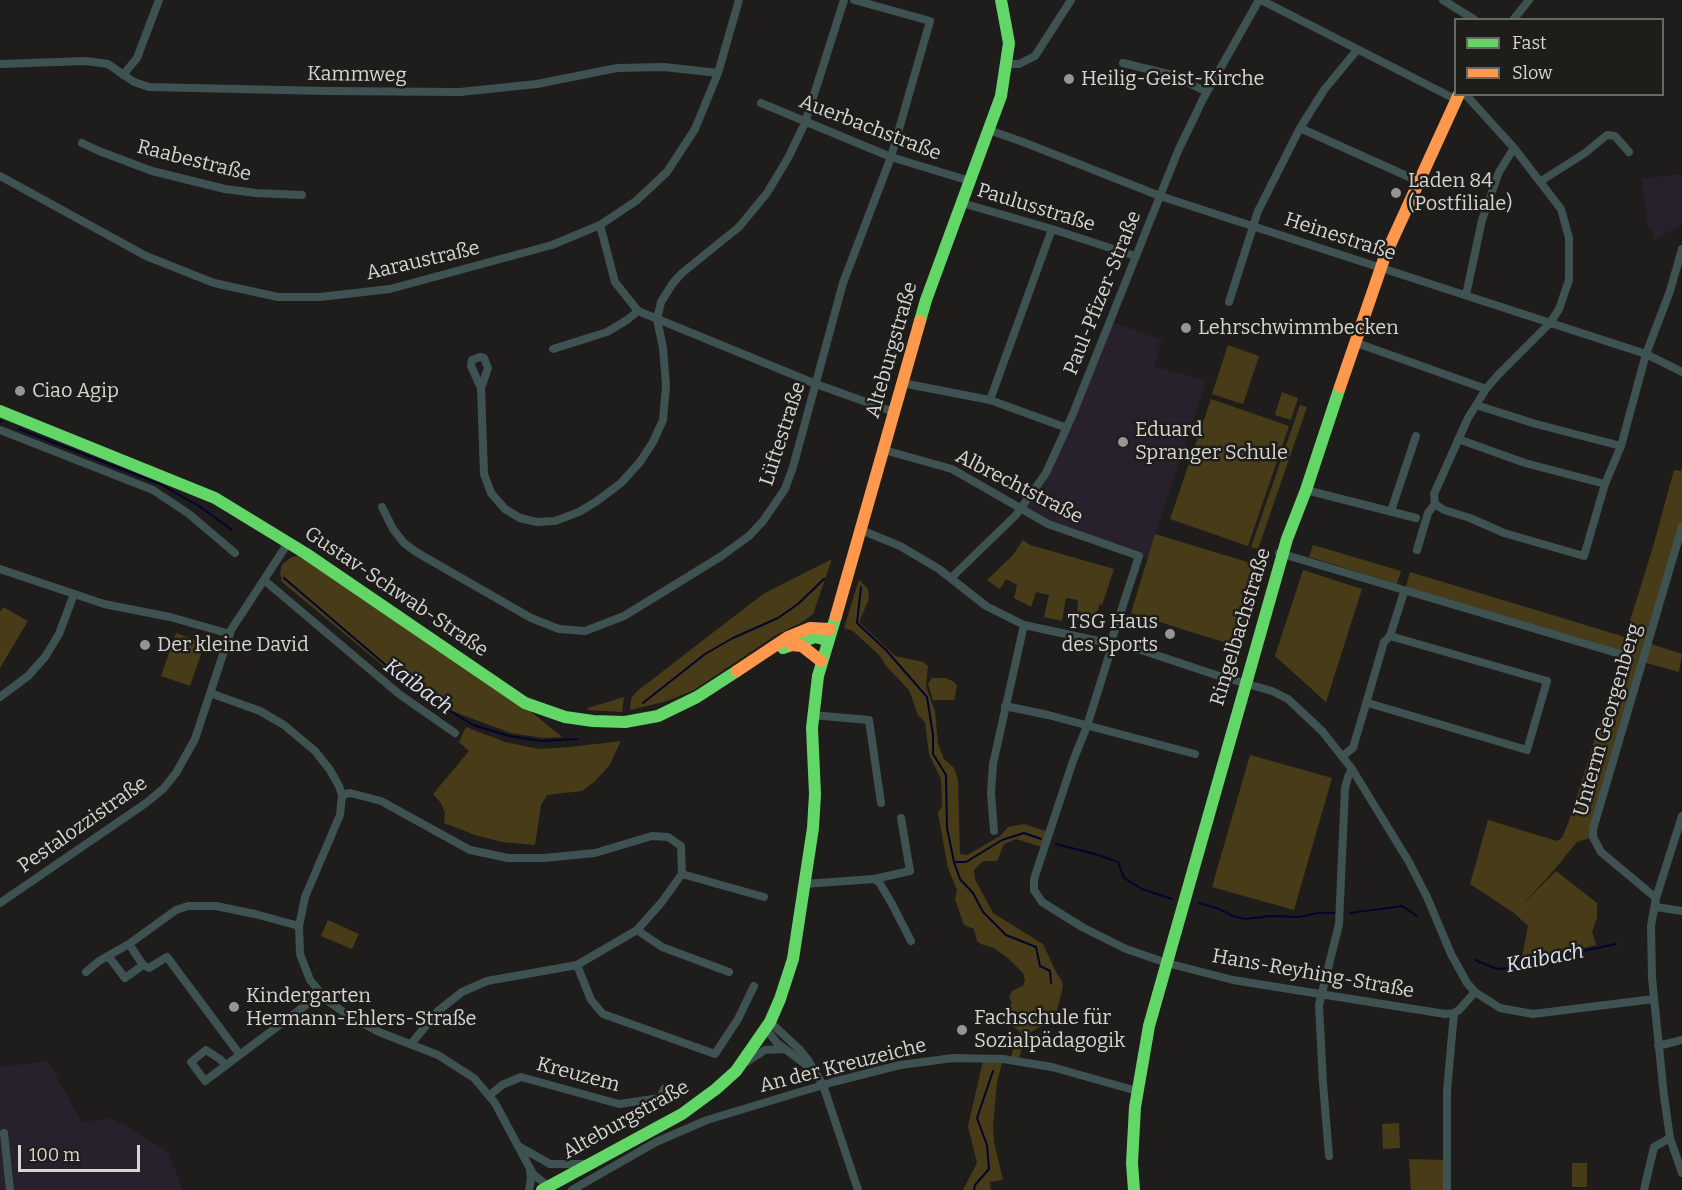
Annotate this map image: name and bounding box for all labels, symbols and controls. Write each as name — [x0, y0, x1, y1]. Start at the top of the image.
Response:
legend — [1454, 18, 1664, 96]
text: Fast — [1512, 32, 1547, 54]
street label: Kammweg — [307, 62, 407, 88]
text: Slow — [1512, 62, 1552, 84]
place label: Heilig-Geist-Kirche — [1081, 67, 1265, 91]
marker: Heilig-Geist-Kirche — [1062, 72, 1076, 86]
street label: Auerbachstraße — [796, 90, 944, 166]
street label: Raabestraße — [134, 135, 254, 187]
place label: Laden 84 (Postfiliale) — [1408, 169, 1512, 216]
street label: Paulusstraße — [974, 179, 1098, 237]
marker: Laden 84 (Postfiliale) — [1389, 186, 1403, 200]
street label: Paul-Pfizer-Straße — [1059, 207, 1147, 379]
street label: Heinestraße — [1281, 208, 1399, 266]
street label: Aaraustraße — [364, 236, 482, 286]
street label: Alteburgstraße — [861, 279, 923, 421]
place label: Lehrschwimmbecken — [1198, 316, 1399, 340]
marker: Lehrschwimmbecken — [1179, 321, 1193, 335]
place label: Ciao Agip — [32, 379, 119, 403]
street label: Lüftestraße — [755, 379, 811, 489]
marker: Ciao Agip — [13, 384, 27, 398]
place label: Eduard Spranger Schule — [1135, 418, 1288, 465]
marker: Eduard Spranger Schule — [1116, 435, 1130, 449]
street label: Albrechtstraße — [951, 445, 1087, 529]
street label: Gustav-Schwab-Straße — [300, 522, 492, 662]
street label: Ringelbachstraße — [1206, 545, 1276, 709]
place label: TSG Haus des Sports — [1061, 610, 1158, 657]
street label: Unterm Georgenberg — [1569, 621, 1647, 819]
marker: TSG Haus des Sports — [1163, 627, 1177, 641]
place label: Der kleine David — [157, 633, 309, 657]
marker: Der kleine David — [138, 638, 152, 652]
water label: Kaibach — [379, 654, 457, 720]
street label: Pestalozzistraße — [14, 772, 152, 878]
water label: Kaibach — [1504, 939, 1586, 979]
street label: Hans-Reyhing-Straße — [1210, 944, 1416, 1004]
place label: Kindergarten Hermann-Ehlers-Straße — [246, 984, 476, 1031]
marker: Kindergarten Hermann-Ehlers-Straße — [227, 1000, 241, 1014]
place label: Fachschule für Sozialpädagogik — [974, 1006, 1125, 1053]
marker: Fachschule für Sozialpädagogik — [955, 1023, 969, 1037]
street label: An der Kreuzeiche — [757, 1034, 929, 1098]
street label: Kreuzem — [534, 1052, 622, 1098]
street label: Alteburgstraße — [559, 1075, 693, 1165]
scale bar — [21, 1133, 142, 1171]
text: 100 m — [29, 1144, 80, 1166]

